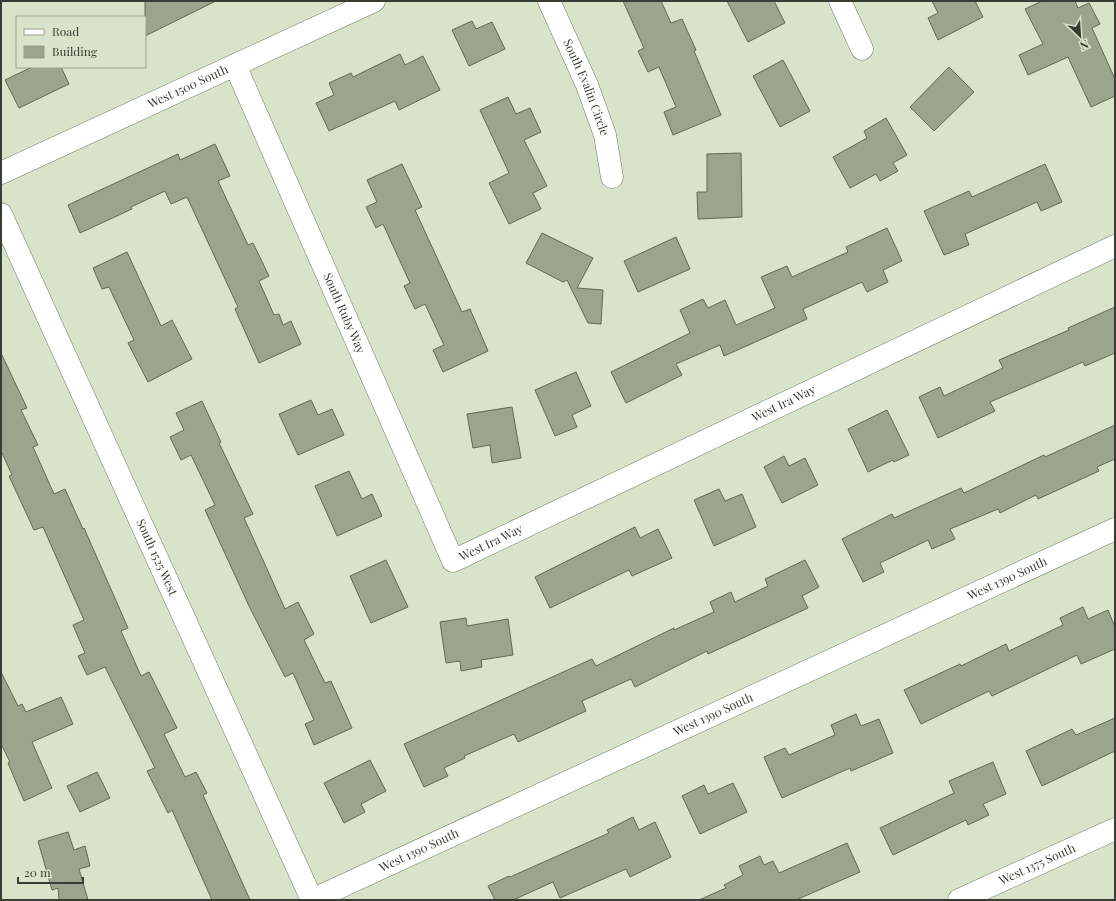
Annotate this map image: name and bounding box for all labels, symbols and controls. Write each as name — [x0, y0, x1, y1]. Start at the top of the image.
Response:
legend — [16, 16, 146, 68]
north arrow — [1060, 16, 1100, 56]
text: Road — [52, 23, 79, 39]
street label: South Evalin Circle — [560, 36, 613, 137]
text: N — [1078, 37, 1091, 54]
text: Building — [52, 43, 98, 59]
street label: West 1500 South — [144, 60, 230, 112]
street label: South Ruby Way — [320, 270, 370, 355]
street label: West Ira Way — [748, 381, 818, 425]
street label: South 1525 West — [133, 516, 182, 599]
street label: West Ira Way — [455, 520, 525, 564]
street label: West 1390 South — [964, 553, 1049, 604]
street label: West 1390 South — [670, 688, 755, 739]
street label: West 1390 South — [375, 824, 461, 875]
street label: West 1375 South — [995, 839, 1078, 888]
scale bar — [18, 859, 83, 885]
text: 20 m — [24, 864, 51, 880]

